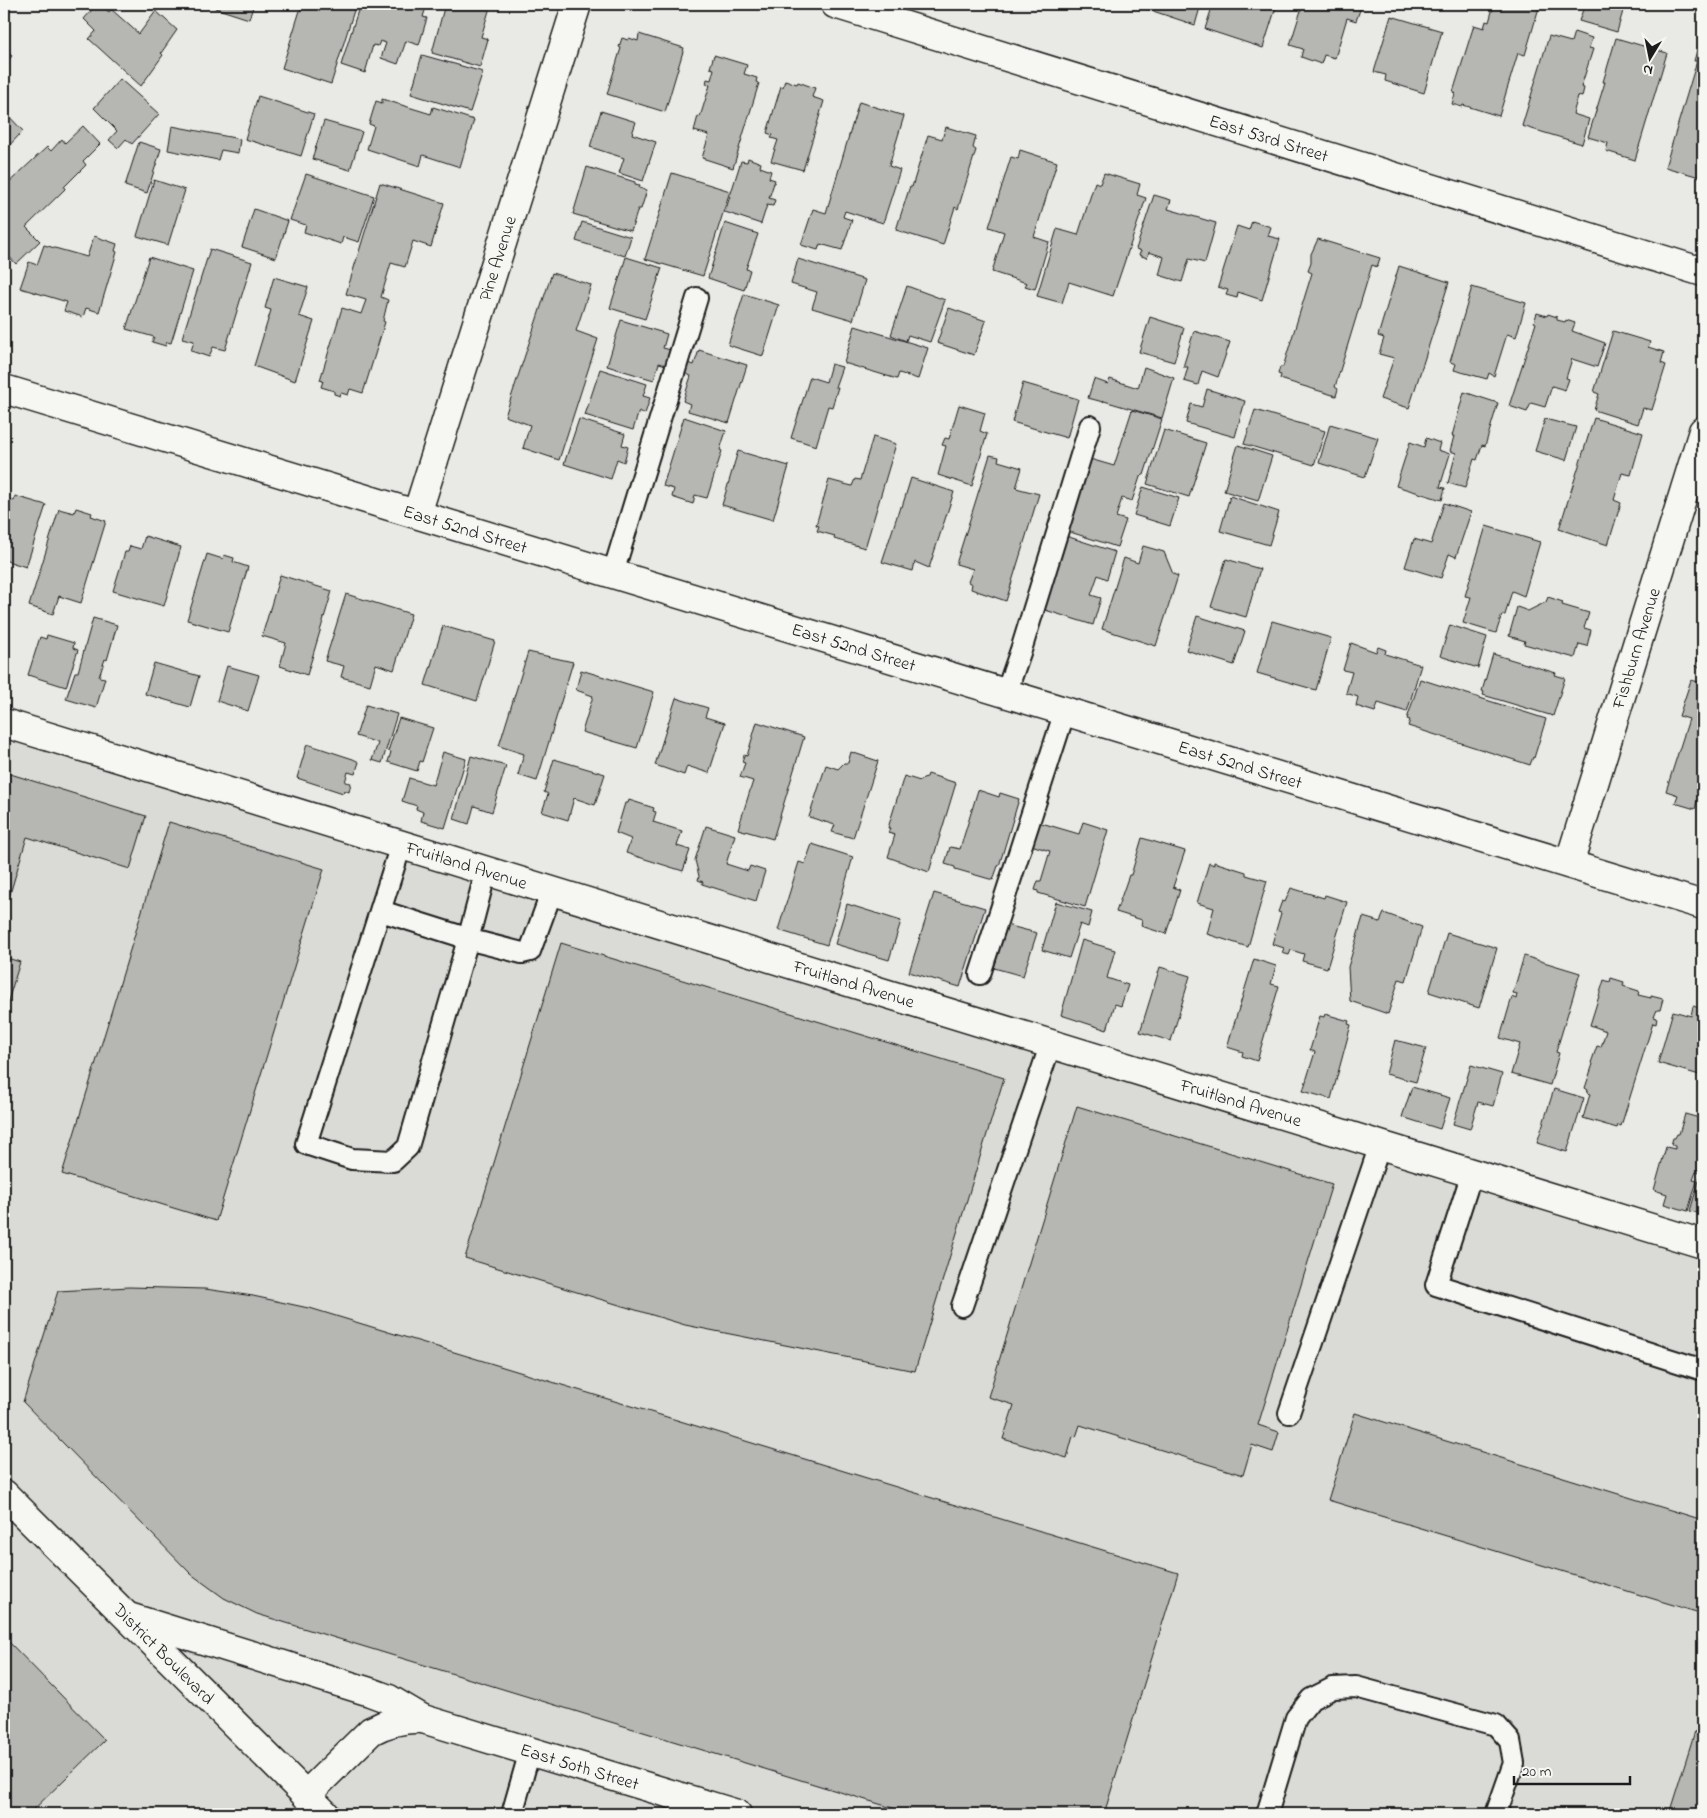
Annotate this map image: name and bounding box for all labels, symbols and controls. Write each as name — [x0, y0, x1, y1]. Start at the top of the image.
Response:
north arrow — [1624, 32, 1674, 82]
text: N — [1642, 58, 1654, 80]
street label: East 53rd Street — [1205, 109, 1331, 171]
street label: Pine Avenue — [474, 212, 525, 305]
street label: East 52nd Street — [399, 500, 530, 562]
street label: Fishburn Avenue — [1606, 584, 1669, 713]
street label: East 52nd Street — [788, 618, 918, 680]
street label: East 52nd Street — [1174, 735, 1305, 797]
street label: Fruitland Avenue — [401, 836, 531, 898]
street label: Fruitland Avenue — [789, 954, 918, 1017]
street label: Fruitland Avenue — [1176, 1073, 1305, 1135]
street label: District Boulevard — [105, 1598, 219, 1712]
street label: East 50th Street — [517, 1738, 642, 1799]
scale bar — [1514, 1753, 1631, 1785]
text: 20 m — [1522, 1761, 1552, 1783]

